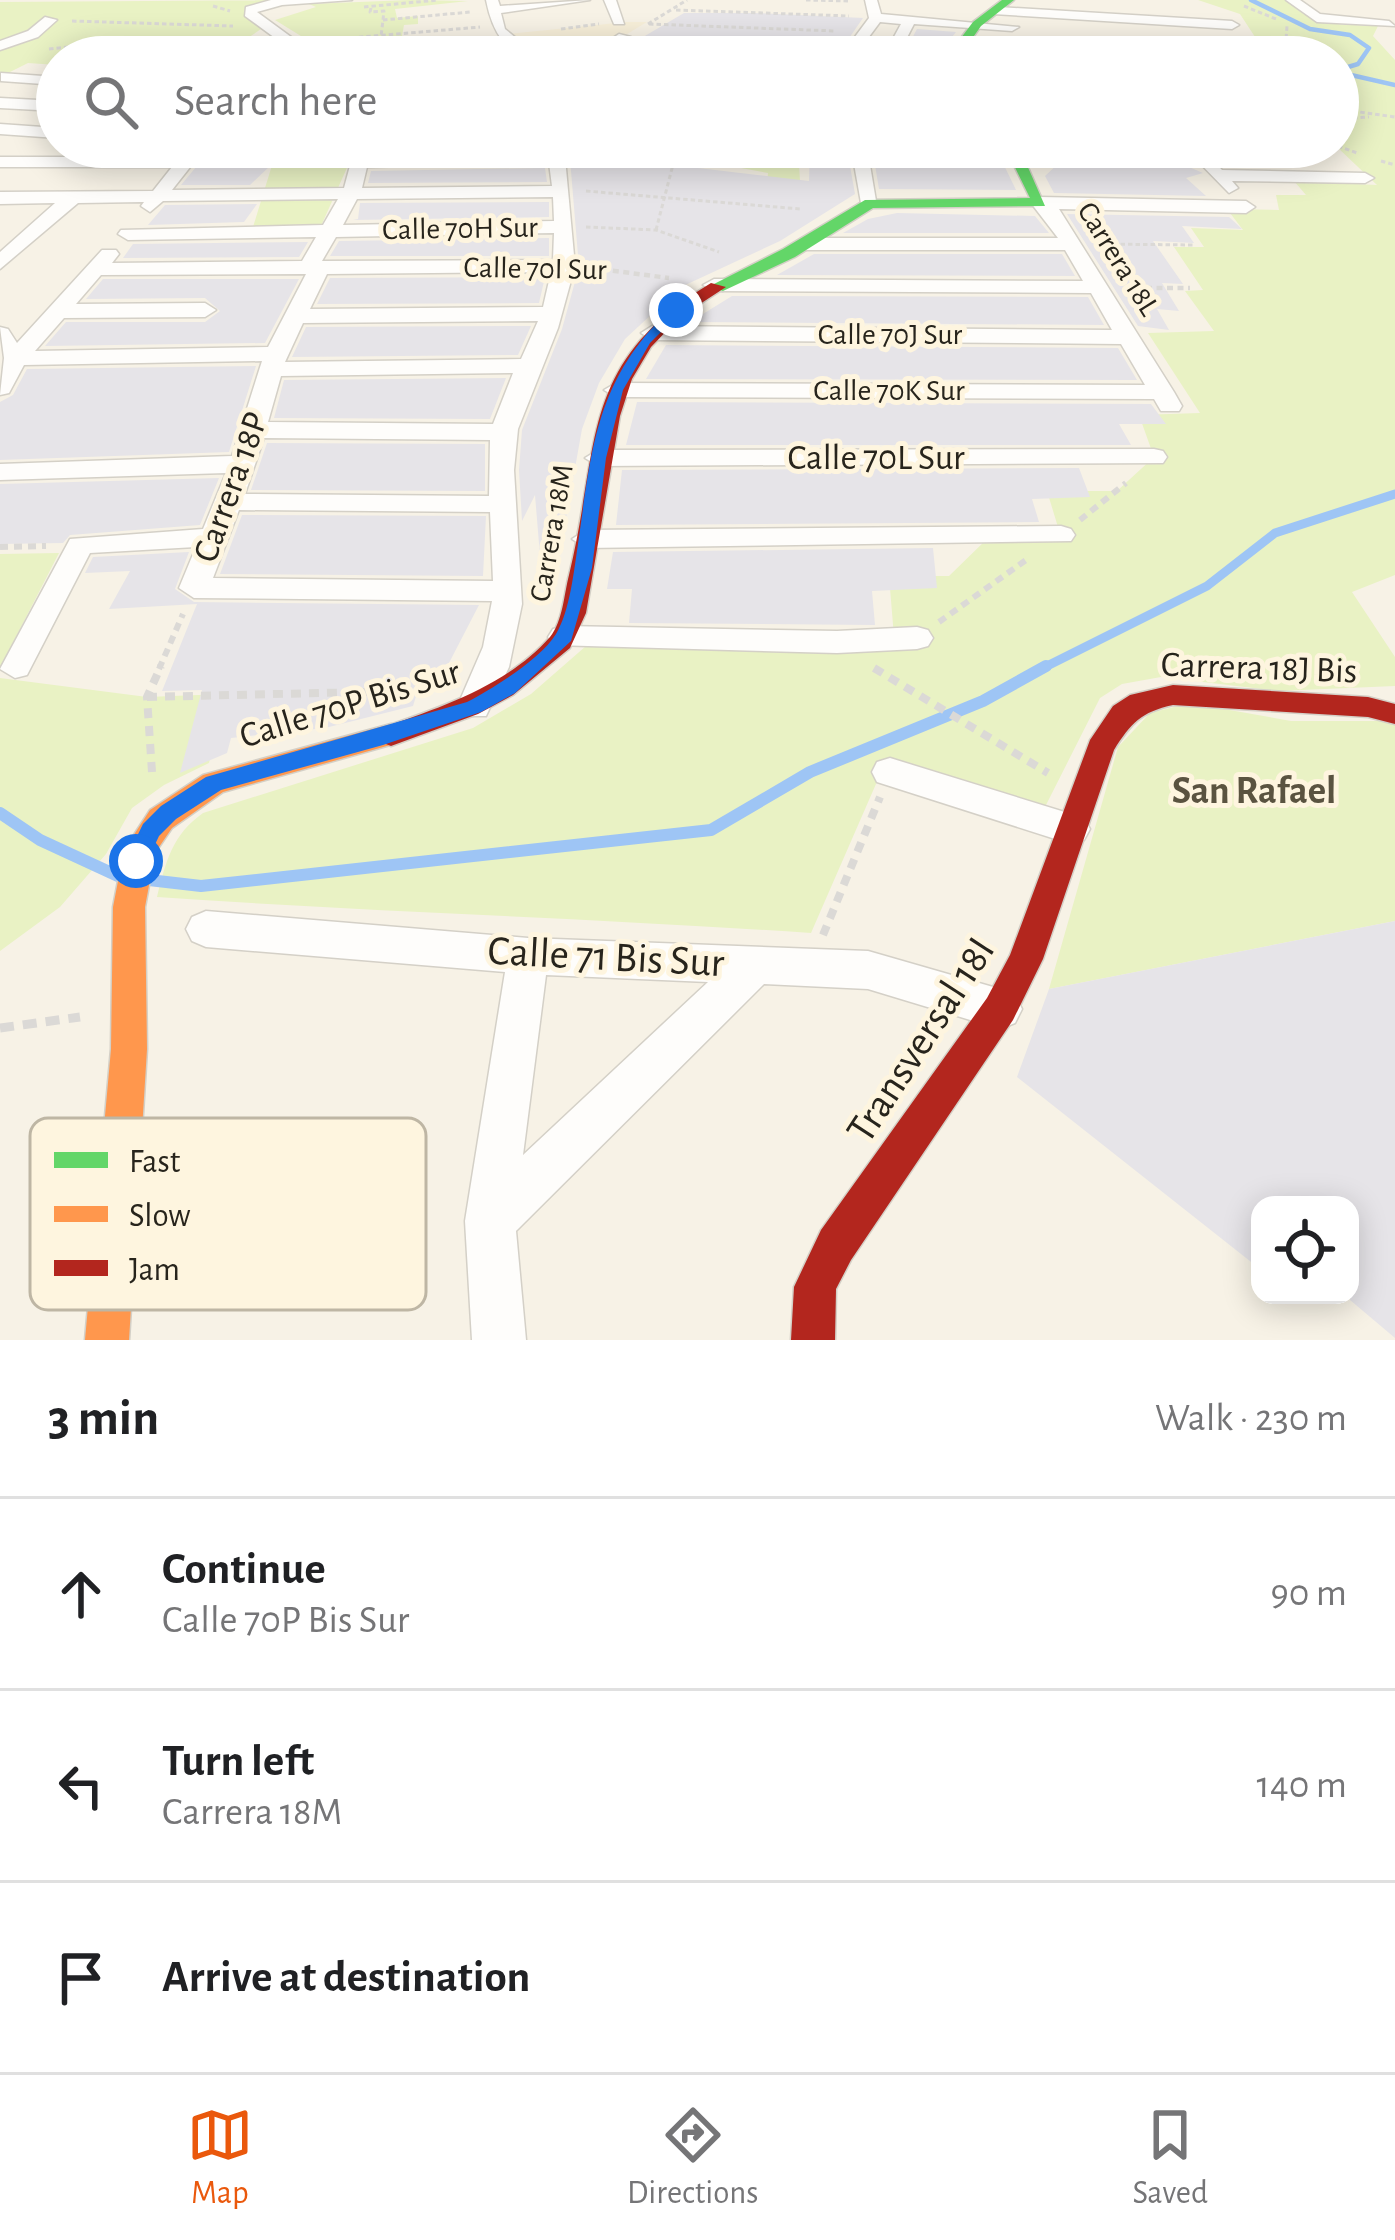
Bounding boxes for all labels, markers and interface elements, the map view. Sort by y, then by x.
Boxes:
search box [36,36,1359,168]
icon: search [78,69,144,135]
text: Search here [174,79,377,124]
street label: Carrera 18L [1071,197,1165,321]
street label: Calle 70H Sur [382,213,538,245]
street label: Calle 70I Sur [463,253,607,285]
route end [649,283,703,337]
street label: Calle 70J Sur [818,320,963,350]
street label: Calle 70K Sur [813,376,965,406]
street label: Carrera 18P [187,407,275,567]
street label: Calle 70L Sur [787,440,965,476]
street label: Carrera 18M [525,462,579,604]
street label: Carrera 18J Bis [1160,647,1358,689]
street label: Calle 70P Bis Sur [236,653,465,755]
district label: San Rafael [1172,772,1336,811]
route start [109,834,163,888]
street label: Calle 71 Bis Sur [487,930,726,984]
street label: Transversal 18I [839,930,1003,1150]
legend [30,1118,426,1310]
text: Fast [129,1146,181,1179]
map controls [1251,1196,1359,1304]
button: locate [1251,1196,1359,1304]
text: Slow [129,1200,190,1233]
text: Jam [129,1254,180,1287]
text: 3 min [48,1393,159,1444]
text: Walk · 230 m [1155,1399,1347,1438]
text: Continue [162,1547,326,1592]
icon: ahead [48,1561,114,1627]
text: 90 m [1270,1574,1347,1613]
text: Calle 70P Bis Sur [162,1601,409,1640]
text: Turn left [162,1739,314,1784]
icon: left [48,1753,114,1819]
text: 140 m [1257,1766,1347,1805]
text: Carrera 18M [162,1793,342,1832]
icon: arrive [48,1945,114,2011]
text: Arrive at destination [162,1955,530,2000]
tab: Map [187,2102,253,2214]
tab: Directions [627,2102,758,2214]
tab: Saved [1132,2102,1208,2214]

